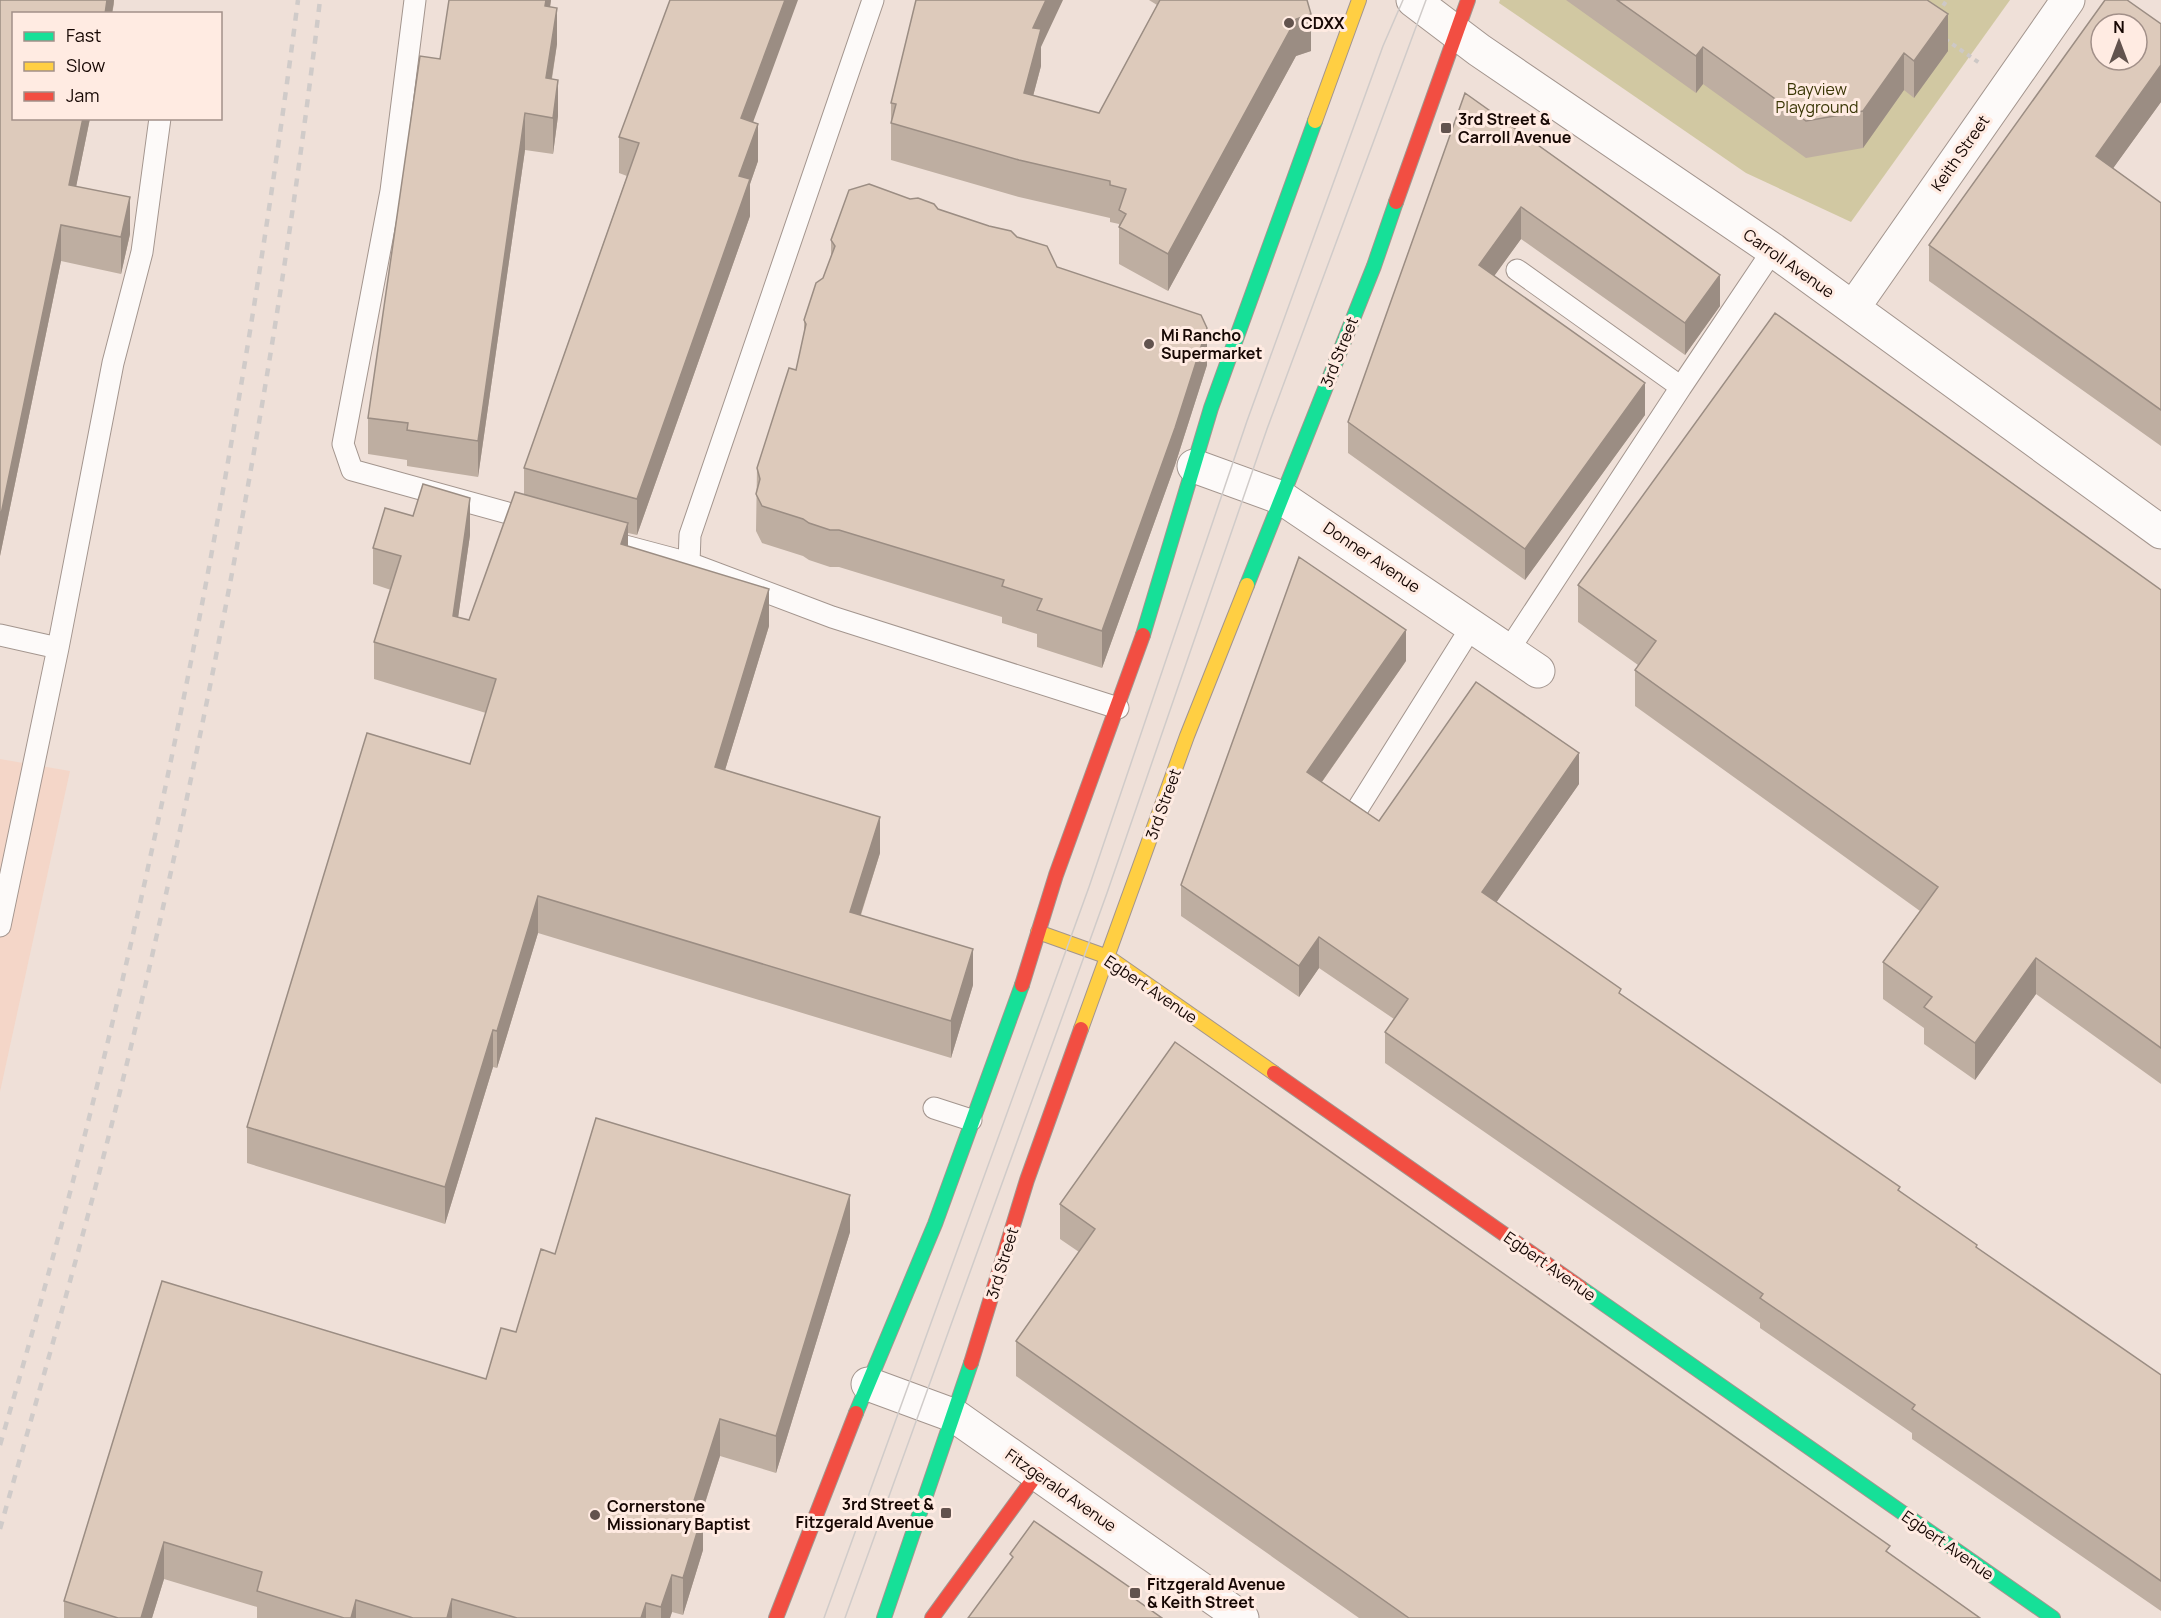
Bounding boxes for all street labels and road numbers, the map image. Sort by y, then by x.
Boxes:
street label: Keith Street [1926,111,1994,195]
street label: Carroll Avenue [1739,223,1839,303]
street label: 3rd Street [1315,314,1363,390]
street label: Donner Avenue [1319,516,1425,598]
street label: 3rd Street [1140,765,1186,843]
street label: Egbert Avenue [1100,950,1202,1028]
street label: 3rd Street [981,1224,1023,1302]
street label: Egbert Avenue [1500,1226,1600,1306]
street label: Fitzgerald Avenue [1001,1443,1121,1537]
street label: Egbert Avenue [1898,1505,1998,1585]

